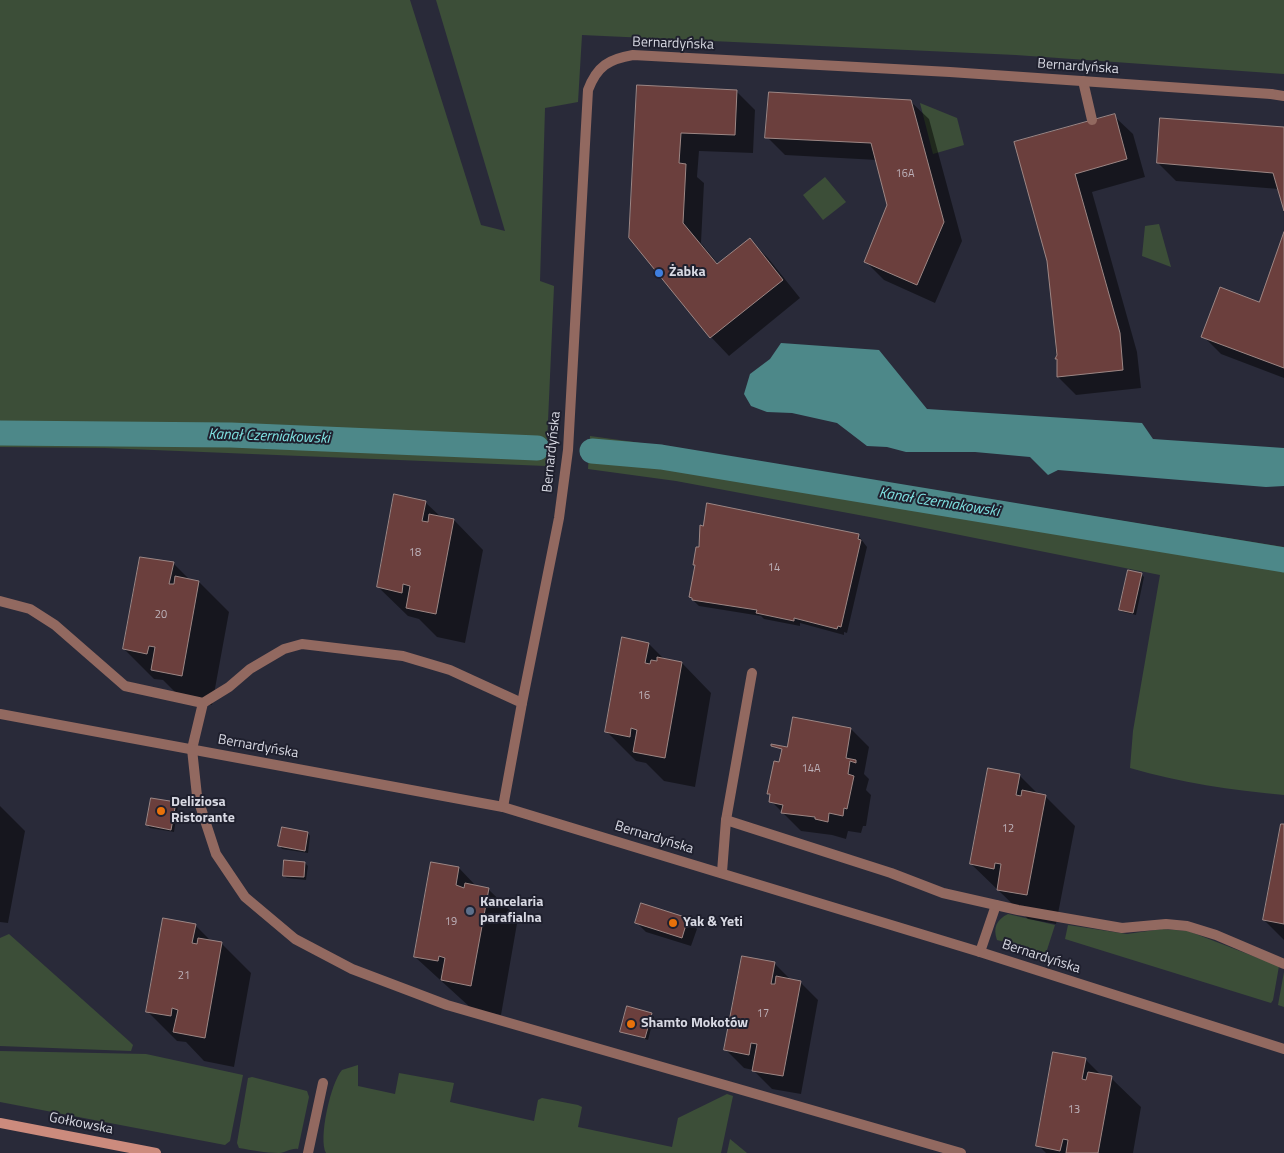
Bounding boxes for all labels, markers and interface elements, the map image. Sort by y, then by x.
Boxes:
street label: Bernardyńska [632,34,714,54]
street label: Bernardyńska [1037,56,1119,78]
house number: 16A [896,167,914,181]
place label: Żabka [669,265,706,281]
marker: Żabka [653,267,665,279]
street label: Bernardyńska [539,411,565,493]
water label: Kanał Czerniakowski [208,426,330,448]
water label: Kanał Czerniakowski [878,485,1000,521]
house number: 18 [409,546,421,560]
house number: 14 [768,561,780,575]
house number: 20 [155,608,167,622]
house number: 16 [638,689,650,703]
street label: Bernardyńska [216,732,300,762]
house number: 14A [802,762,820,776]
place label: Deliziosa Ristorante [171,795,235,828]
marker: Deliziosa Ristorante [155,805,167,817]
street label: Bernardyńska [613,818,695,858]
house number: 12 [1002,822,1014,836]
place label: Kancelaria parafialna [480,895,543,928]
marker: Kancelaria parafialna [464,905,476,917]
house number: 19 [445,915,457,929]
place label: Yak & Yeti [683,915,743,931]
marker: Yak & Yeti [667,917,679,929]
street label: Bernardyńska [1000,936,1082,978]
house number: 21 [178,969,190,983]
house number: 17 [757,1007,769,1021]
place label: Shamto Mokotów [641,1016,748,1032]
marker: Shamto Mokotów [625,1018,637,1030]
house number: 13 [1068,1103,1080,1117]
street label: Gołkowska [47,1110,115,1138]

